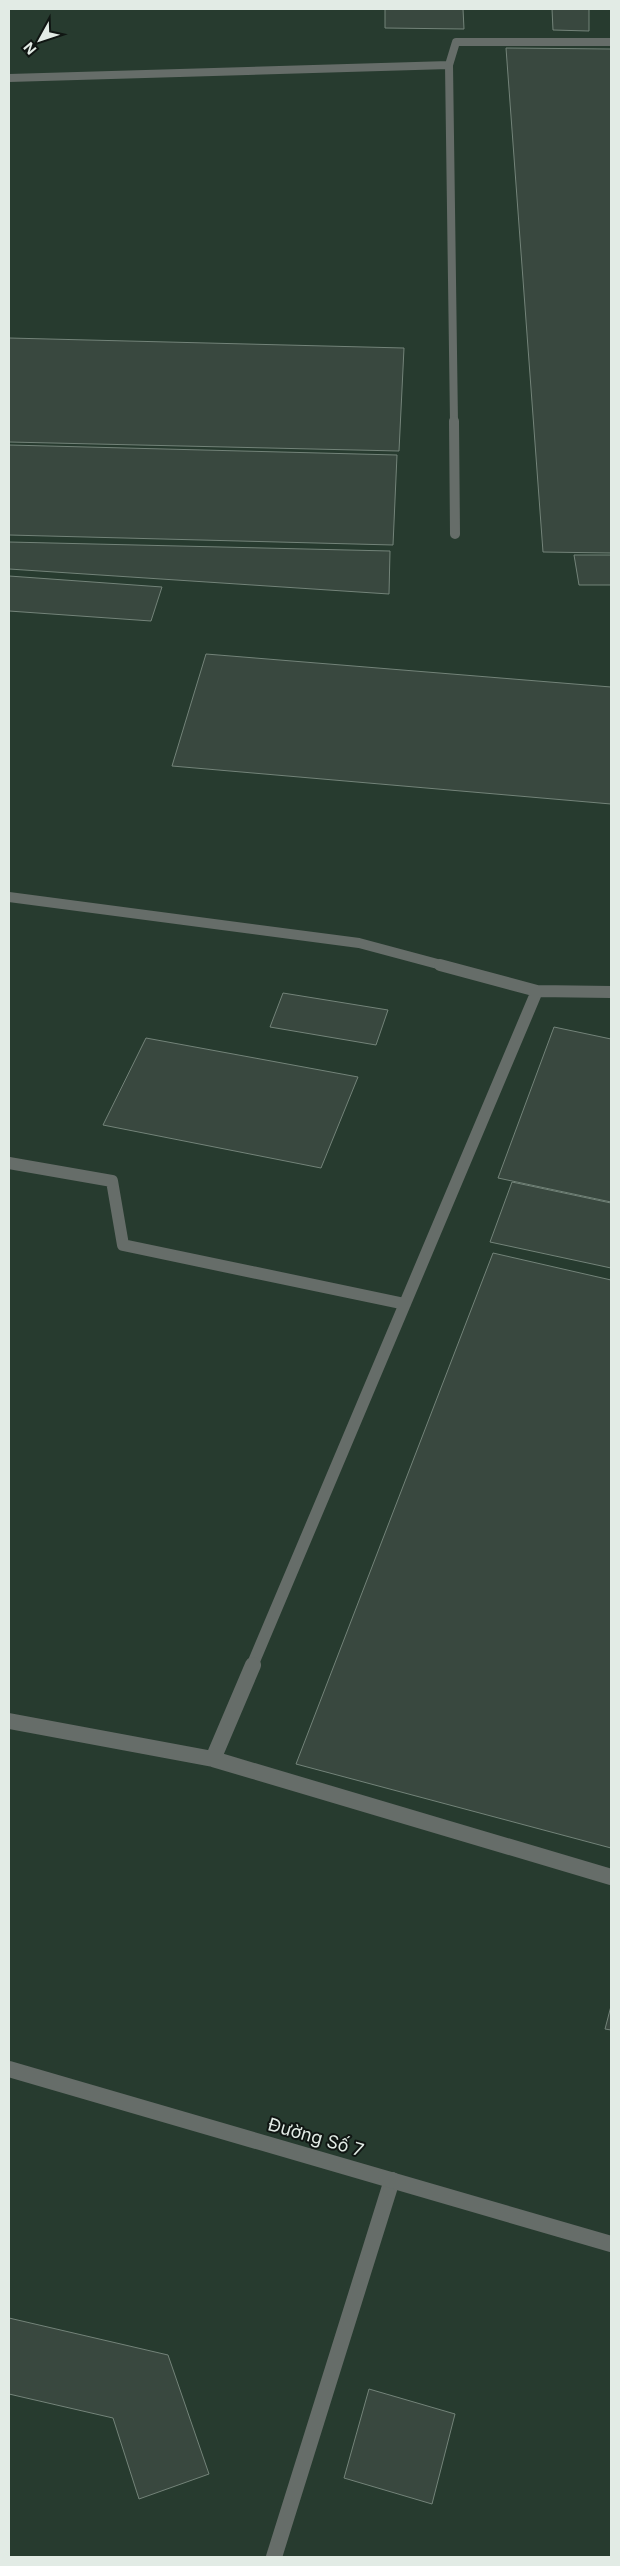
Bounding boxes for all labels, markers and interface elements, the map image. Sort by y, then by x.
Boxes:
north arrow [15,15,65,65]
text: N [20,39,40,58]
street label: Đường Số 7 [266,2113,366,2161]

